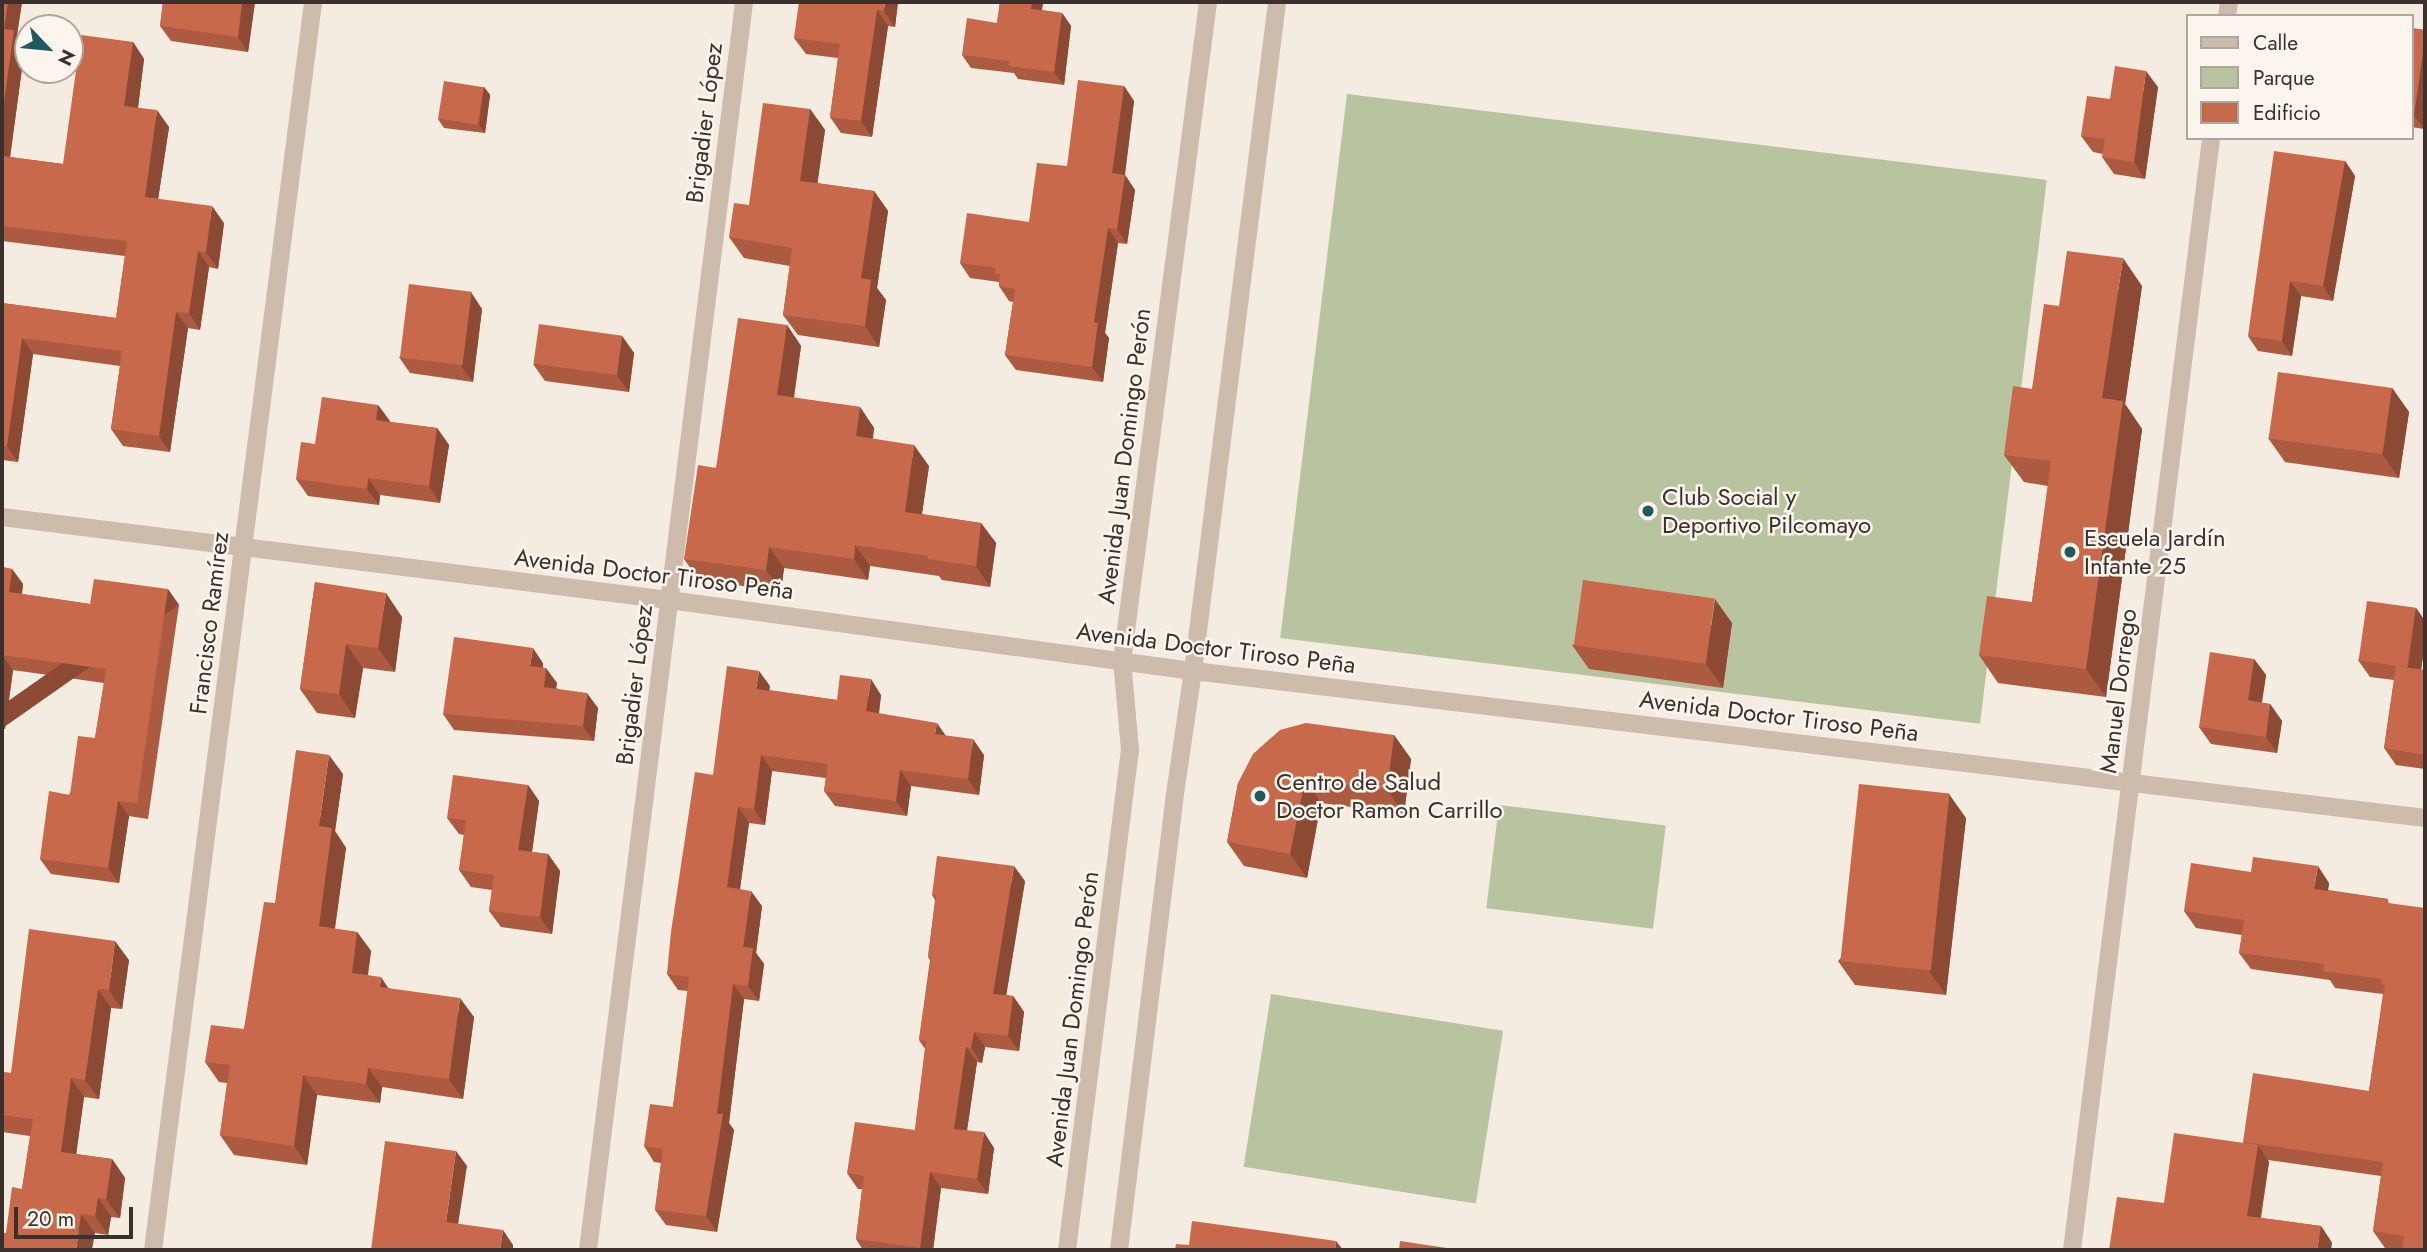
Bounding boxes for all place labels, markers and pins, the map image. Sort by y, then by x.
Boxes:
place label: Club Social y Deportivo Pilcomayo [1662,483,1871,539]
marker: Club Social y Deportivo Pilcomayo [1640,503,1656,519]
place label: Escuela Jardín Infante 25 [2084,524,2226,580]
marker: Escuela Jardín Infante 25 [2062,544,2078,560]
place label: Centro de Salud Doctor Ramon Carrillo [1276,768,1503,824]
marker: Centro de Salud Doctor Ramon Carrillo [1250,786,1270,806]

